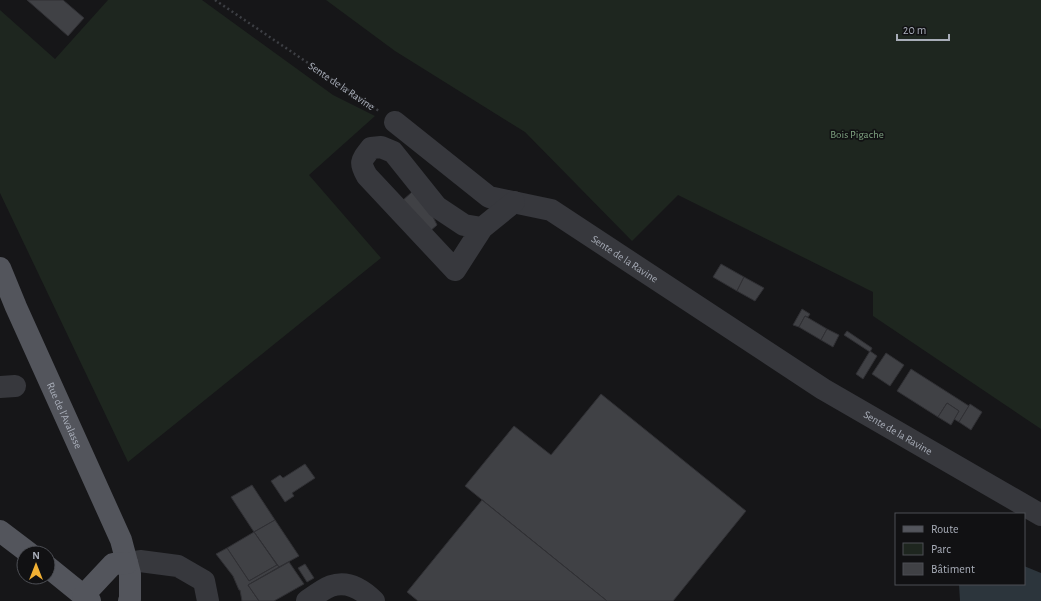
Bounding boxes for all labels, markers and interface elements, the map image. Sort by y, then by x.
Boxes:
scale bar [897,16,949,42]
text: 20 m [903,24,926,36]
street label: Sente de la Ravine [307,60,377,112]
park label: Bois Pigache [830,129,884,140]
street label: Sente de la Ravine [590,233,660,284]
street label: Rue de l'Avalasse [45,380,85,450]
street label: Sente de la Ravine [862,408,934,457]
legend [895,513,1025,585]
text: Route [931,523,958,535]
text: Parc [931,543,951,555]
north arrow [16,545,56,585]
text: N [32,550,40,561]
text: Bâtiment [931,563,975,575]

